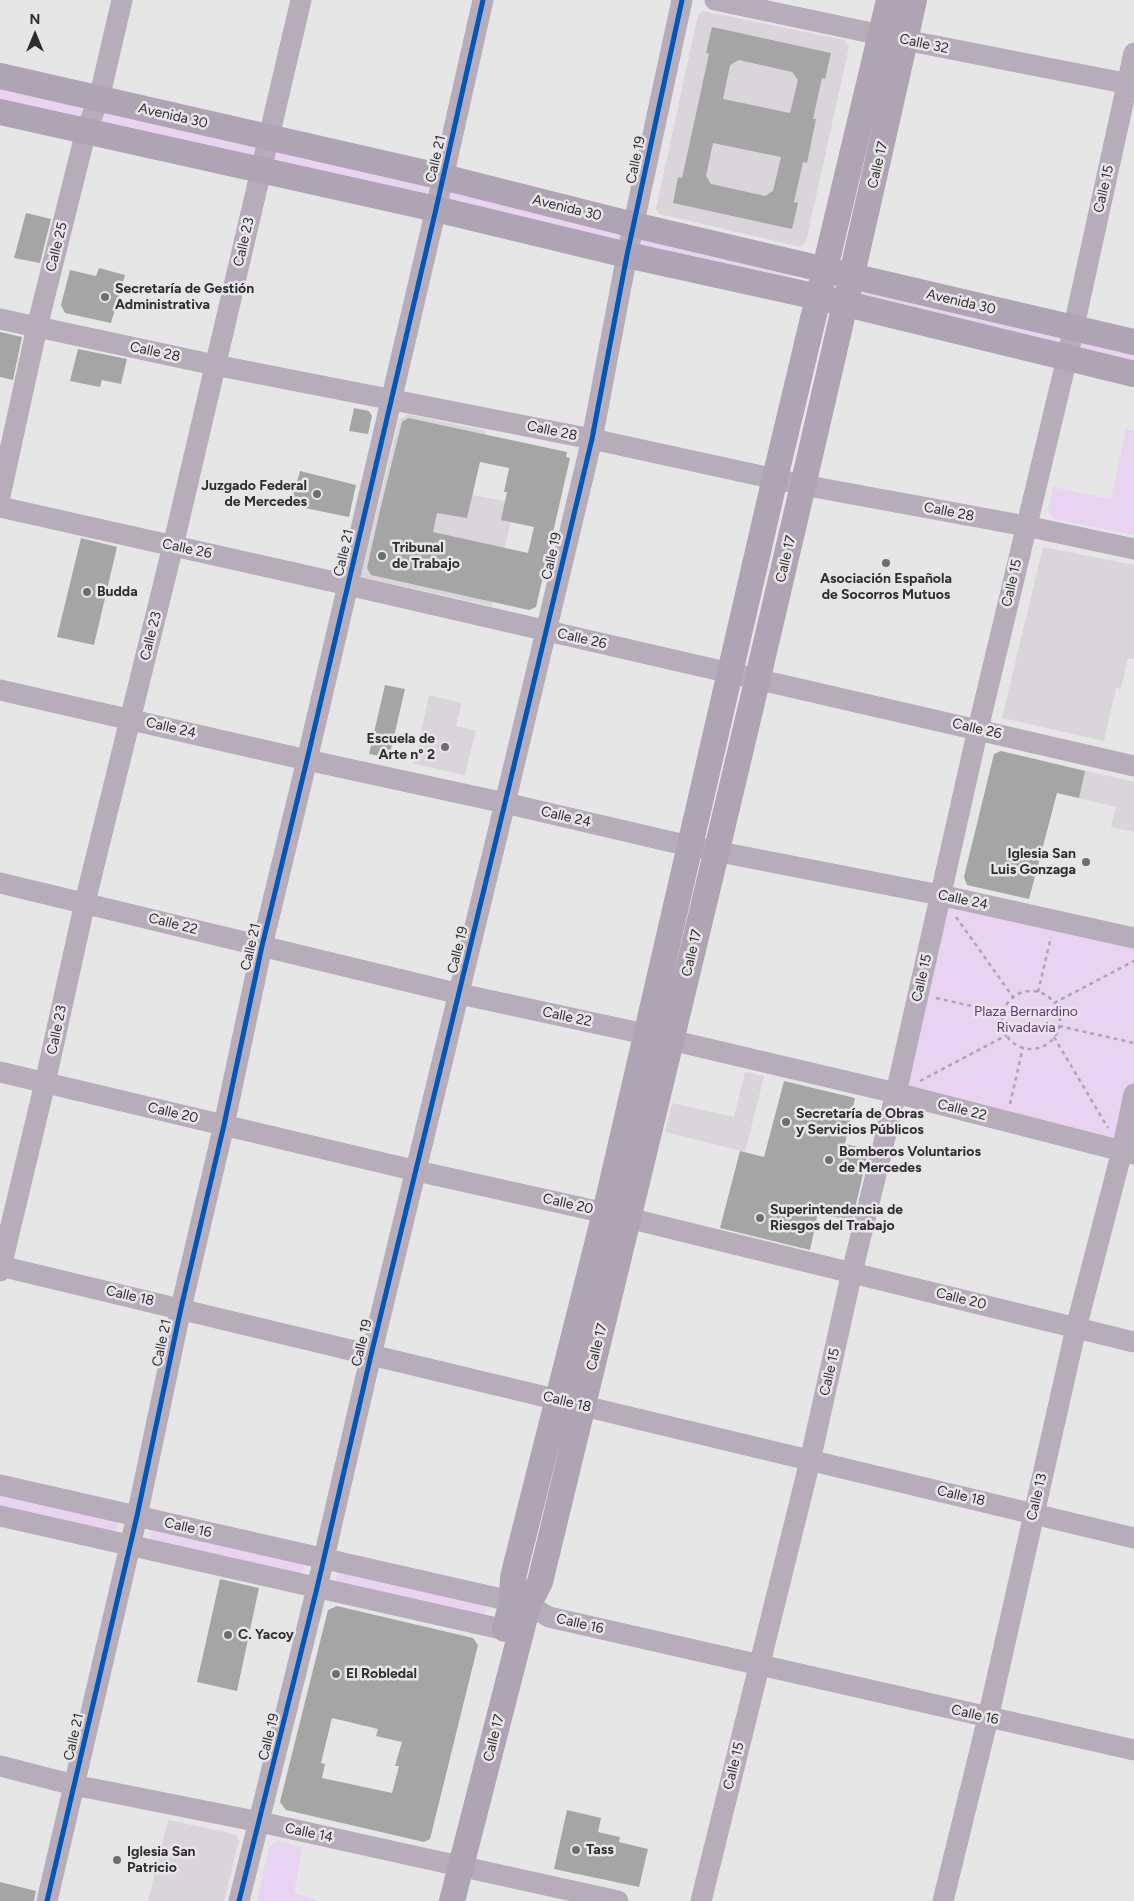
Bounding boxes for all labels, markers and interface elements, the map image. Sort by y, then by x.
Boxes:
north arrow [10,10,60,60]
text: N [30,11,40,28]
street label: Calle 32 [898,31,950,57]
street label: Avenida 30 [137,100,209,132]
street label: Calle 21 [422,134,450,184]
street label: Calle 19 [623,135,649,185]
street label: Calle 17 [864,140,892,190]
street label: Calle 15 [1090,164,1118,214]
street label: Avenida 30 [531,191,603,225]
street label: Calle 23 [230,216,258,268]
street label: Calle 25 [43,221,71,273]
place label: Secretaría de Gestión Administrativa [115,281,254,314]
street label: Avenida 30 [925,286,997,318]
marker: Secretaría de Gestión Administrativa [99,291,111,303]
street label: Calle 28 [128,338,182,366]
street label: Calle 28 [525,417,579,445]
place label: Juzgado Federal de Mercedes [201,478,307,511]
marker: Juzgado Federal de Mercedes [311,488,323,500]
street label: Calle 28 [922,499,976,525]
street label: Calle 21 [330,528,358,578]
street label: Calle 19 [538,531,566,581]
street label: Calle 17 [772,534,800,584]
street label: Calle 26 [161,536,213,562]
place label: Tribunal de Trabajo [392,540,460,572]
marker: Tribunal de Trabajo [376,550,388,562]
marker: Asociación Española de Socorros Mutuos [880,557,892,569]
street label: Calle 15 [998,558,1026,608]
place label: Asociación Española de Socorros Mutuos [820,571,952,604]
place label: Budda [97,584,138,600]
marker: Budda [81,586,93,598]
street label: Calle 23 [137,610,165,662]
street label: Calle 26 [556,625,608,653]
street label: Calle 24 [144,714,198,742]
street label: Calle 26 [951,715,1003,743]
place label: Escuela de Arte n° 2 [367,731,435,764]
marker: Escuela de Arte n° 2 [439,741,451,753]
street label: Calle 24 [539,803,593,831]
place label: Iglesia San Luis Gonzaga [991,846,1076,879]
marker: Iglesia San Luis Gonzaga [1080,856,1092,868]
street label: Calle 24 [936,886,990,914]
street label: Calle 22 [147,910,199,938]
street label: Calle 21 [237,922,265,972]
street label: Calle 19 [444,925,472,975]
street label: Calle 17 [678,928,706,978]
street label: Calle 15 [908,953,936,1003]
street label: Calle 23 [44,1004,70,1056]
street label: Calle 22 [541,1004,593,1030]
park label: Plaza Bernardino Rivadavia [974,1004,1078,1036]
street label: Calle 22 [936,1096,988,1124]
street label: Calle 20 [146,1099,200,1127]
place label: Secretaría de Obras y Servicios Públicos [796,1106,924,1138]
marker: Secretaría de Obras y Servicios Públicos [780,1116,792,1128]
place label: Bomberos Voluntarios de Mercedes [839,1144,981,1176]
marker: Bomberos Voluntarios de Mercedes [823,1154,835,1166]
street label: Calle 20 [541,1190,595,1218]
place label: Superintendencia de Riesgos del Trabajo [770,1202,903,1234]
marker: Superintendencia de Riesgos del Trabajo [754,1212,766,1224]
street label: Calle 18 [104,1282,156,1310]
street label: Calle 20 [934,1285,988,1313]
street label: Calle 21 [149,1318,175,1368]
street label: Calle 19 [348,1318,376,1368]
street label: Calle 17 [583,1322,611,1372]
street label: Calle 15 [816,1347,844,1397]
street label: Calle 18 [541,1388,593,1416]
street label: Calle 13 [1023,1472,1051,1522]
street label: Calle 18 [935,1482,987,1510]
street label: Calle 16 [163,1514,213,1542]
street label: Calle 16 [555,1610,605,1638]
place label: C. Yacoy [238,1627,294,1643]
marker: C. Yacoy [222,1629,234,1641]
place label: El Robledal [346,1666,417,1682]
marker: El Robledal [330,1668,342,1680]
street label: Calle 16 [950,1701,1000,1729]
street label: Calle 21 [60,1712,88,1762]
street label: Calle 19 [255,1712,283,1762]
street label: Calle 17 [480,1713,508,1763]
street label: Calle 15 [720,1741,748,1791]
street label: Calle 14 [283,1820,335,1846]
place label: Tass [586,1842,614,1858]
place label: Iglesia San Patricio [127,1844,196,1876]
marker: Tass [570,1844,582,1856]
marker: Iglesia San Patricio [111,1854,123,1866]

